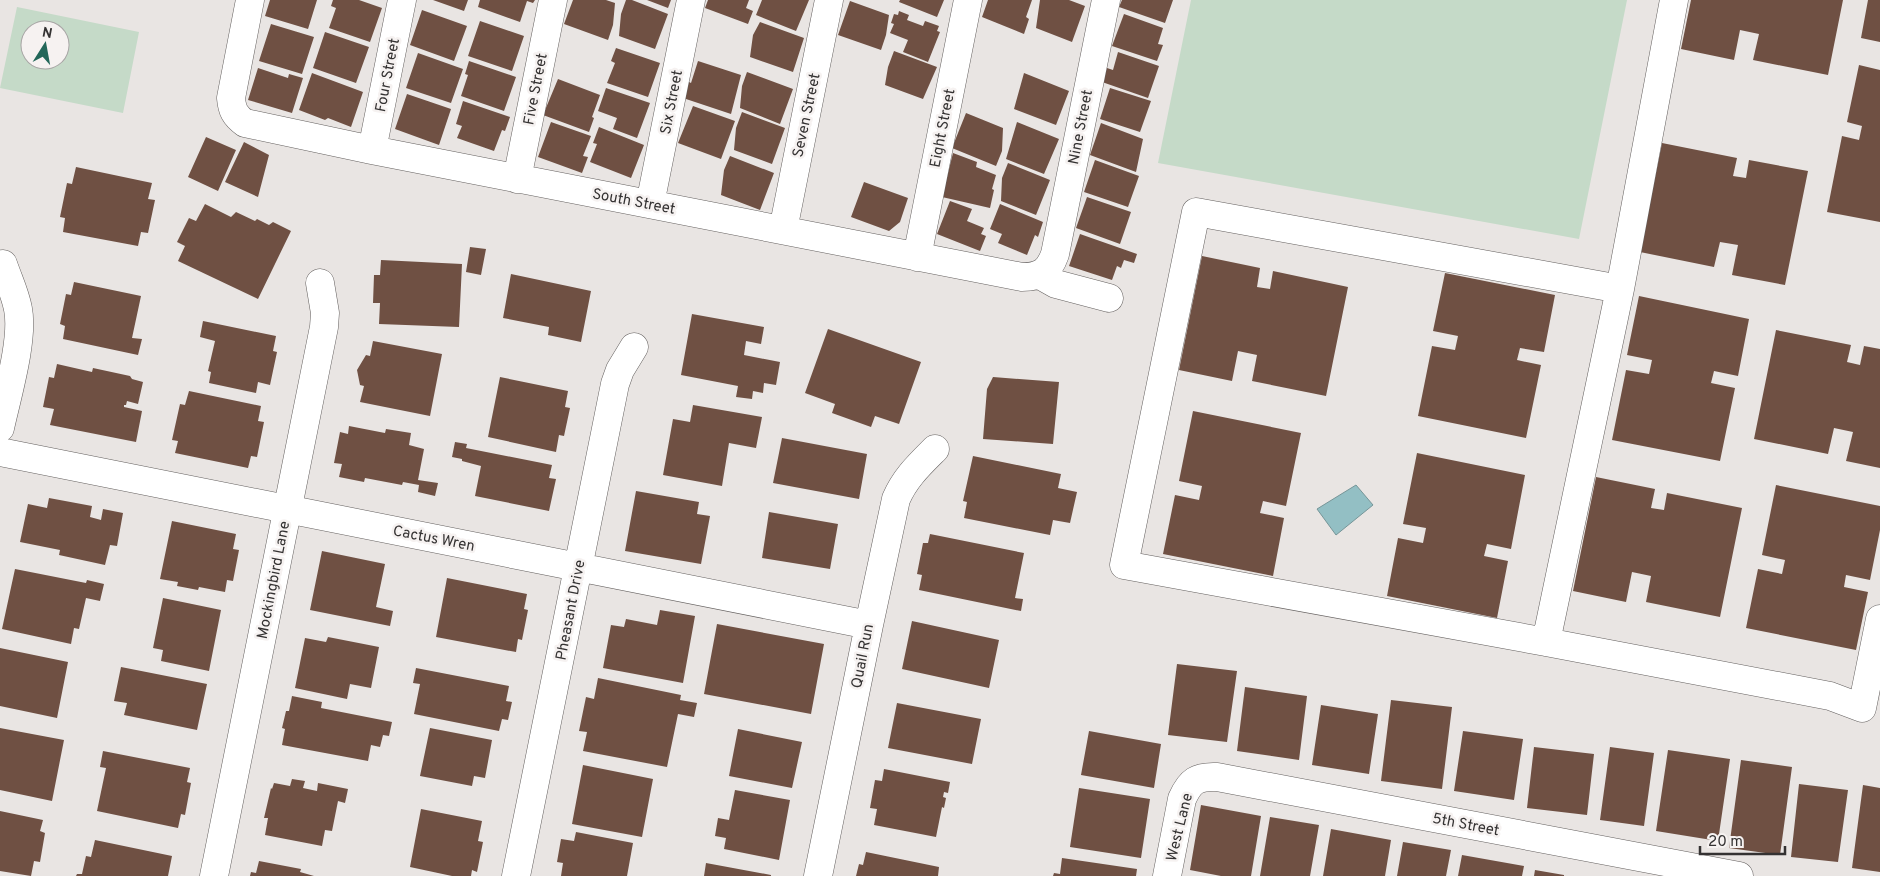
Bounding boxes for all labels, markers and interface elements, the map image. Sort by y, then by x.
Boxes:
north arrow [20,20,70,70]
text: N [41,24,54,43]
street label: Four Street [372,37,405,114]
street label: Five Street [520,52,553,127]
street label: Six Street [657,68,688,136]
street label: Seven Street [789,71,826,159]
street label: Eight Street [927,87,960,169]
street label: Nine Street [1065,88,1098,166]
street label: South Street [591,185,677,220]
street label: Mockingbird Lane [254,520,295,641]
street label: Cactus Wren [391,522,476,557]
street label: Pheasant Drive [552,558,591,662]
street label: Quail Run [848,622,879,690]
street label: West Lane [1163,791,1198,863]
street label: 5th Street [1431,810,1501,841]
scale bar [1700,824,1785,856]
text: 20 m [1708,833,1743,852]

